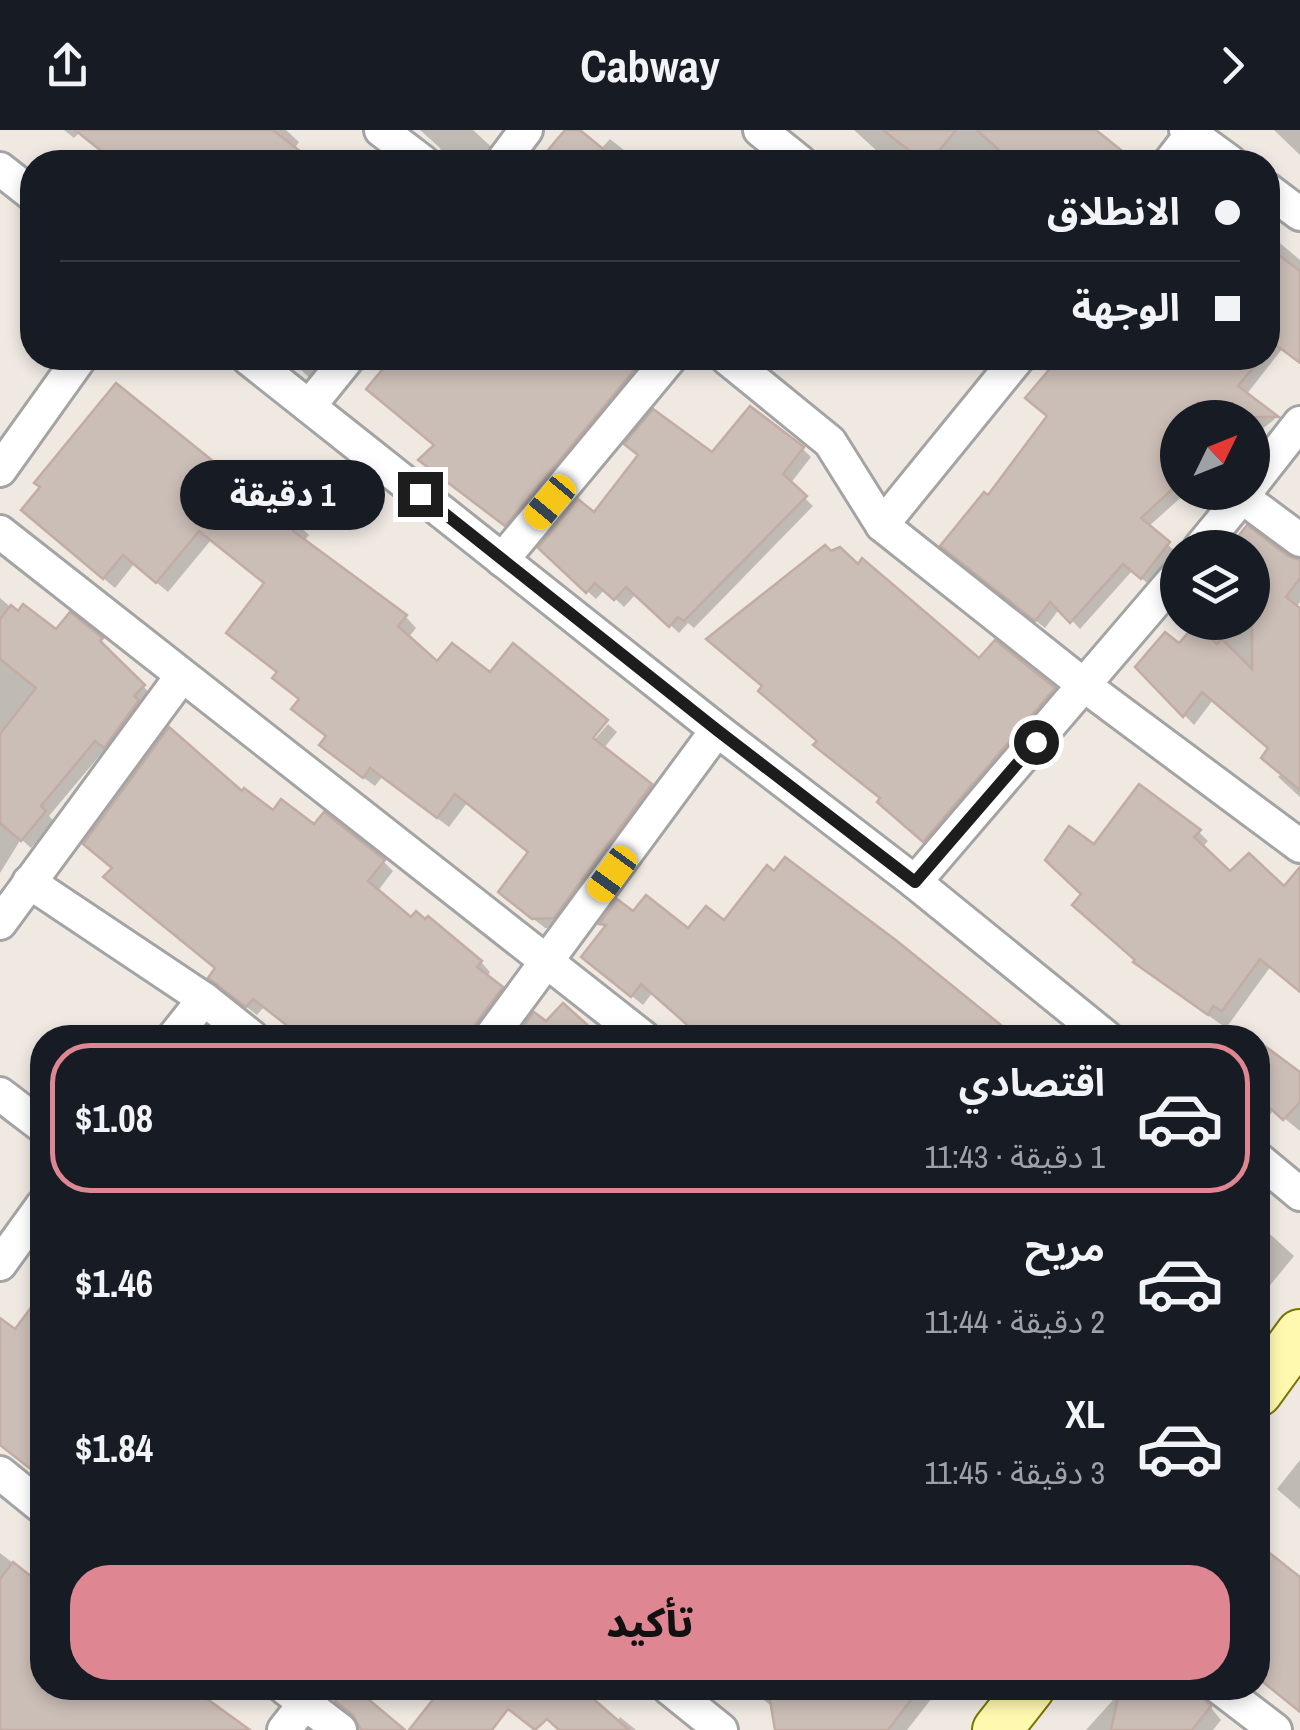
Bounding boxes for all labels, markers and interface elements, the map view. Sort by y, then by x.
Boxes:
text: Cabway [580,35,720,96]
icon: share [40,38,95,93]
icon: forward [1205,38,1260,93]
text: الانطلاق [1047,186,1180,237]
text: الوجهة [1072,282,1180,333]
north arrow [1160,400,1270,510]
map controls [1160,400,1270,640]
callout: 1 دقيقة [180,459,385,529]
car [519,469,581,535]
route end [398,472,443,517]
text: 1 دقيقة [230,473,335,516]
button: layers [1160,530,1270,640]
route start [1014,720,1059,765]
car [582,841,642,907]
text: اقتصادي [959,1057,1105,1108]
icon: car [1135,1073,1225,1163]
text: $1.08 [75,1093,153,1144]
text: 1 دقيقة · 11:43 [925,1135,1105,1178]
text: مريح [1025,1222,1105,1273]
icon: car [1135,1238,1225,1328]
text: $1.46 [75,1258,153,1309]
text: 2 دقيقة · 11:44 [925,1300,1105,1343]
text: XL [1065,1389,1105,1440]
icon: car [1135,1403,1225,1493]
text: $1.84 [75,1423,153,1474]
text: 3 دقيقة · 11:45 [925,1451,1105,1494]
button: تأكيد [70,1565,1230,1680]

